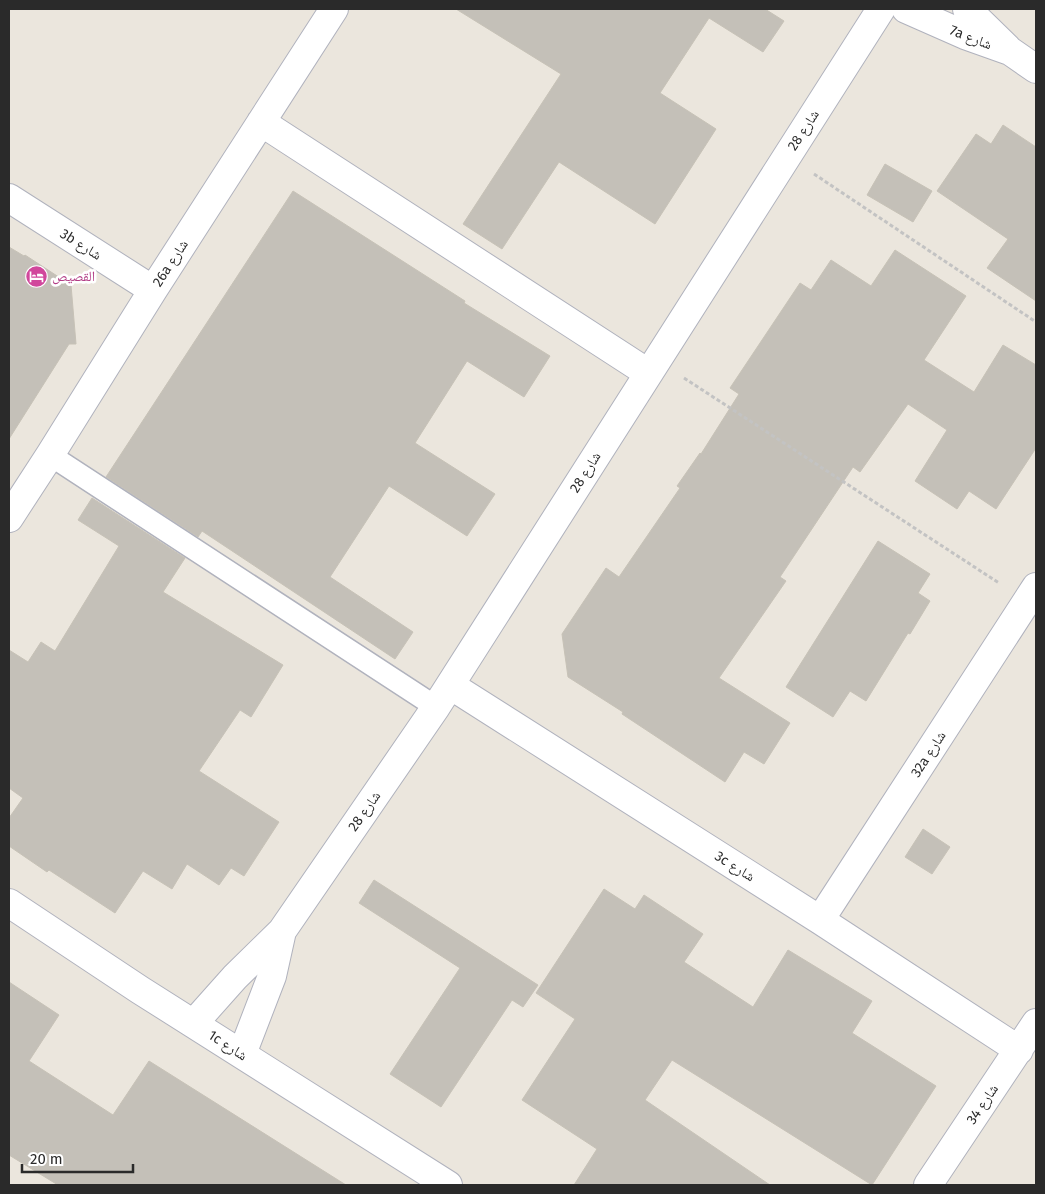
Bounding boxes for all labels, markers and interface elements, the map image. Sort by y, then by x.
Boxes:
street label: 7a شارع [947,22,994,54]
street label: شارع 28 [784,107,824,154]
street label: 3b شارع [56,225,105,265]
street label: 26a شارع [149,237,193,290]
hotel icon: القصيص [24,264,48,288]
place label: القصيص [52,268,95,285]
street label: شارع 28 [566,449,605,496]
street label: 32a شارع [907,728,950,781]
street label: شارع 28 [345,788,385,835]
street label: 3c شارع [711,848,758,886]
street label: 1c شارع [204,1027,250,1065]
street label: شارع 34 [963,1081,1003,1128]
scale bar [22,1142,134,1174]
text: 20 m [30,1150,63,1168]

